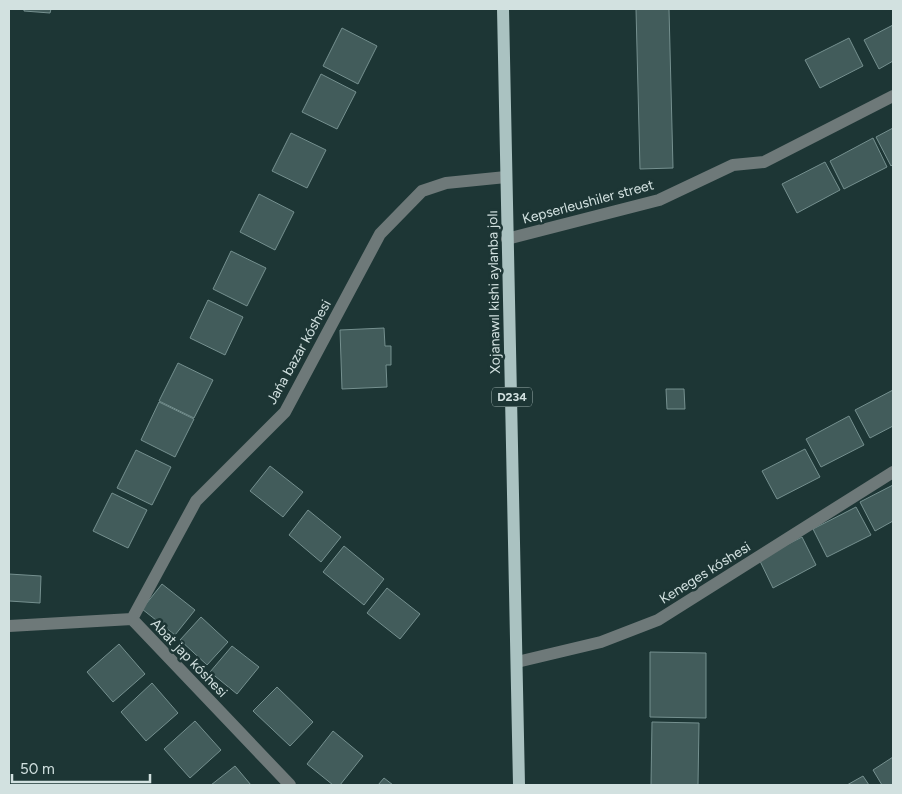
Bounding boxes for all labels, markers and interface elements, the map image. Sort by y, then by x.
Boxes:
street label: Kepserleushiler street [520,176,656,228]
street label: Xojanawıl kishi aylanba jolı [484,210,504,374]
street label: Jańa bazar kóshesi [263,297,335,407]
road number: D234 [492,388,532,407]
street label: Keneges kóshesi [656,538,754,608]
street label: Abat jap kóshesi [147,615,231,701]
scale bar [12,752,150,784]
text: 50 m [20,760,55,778]

